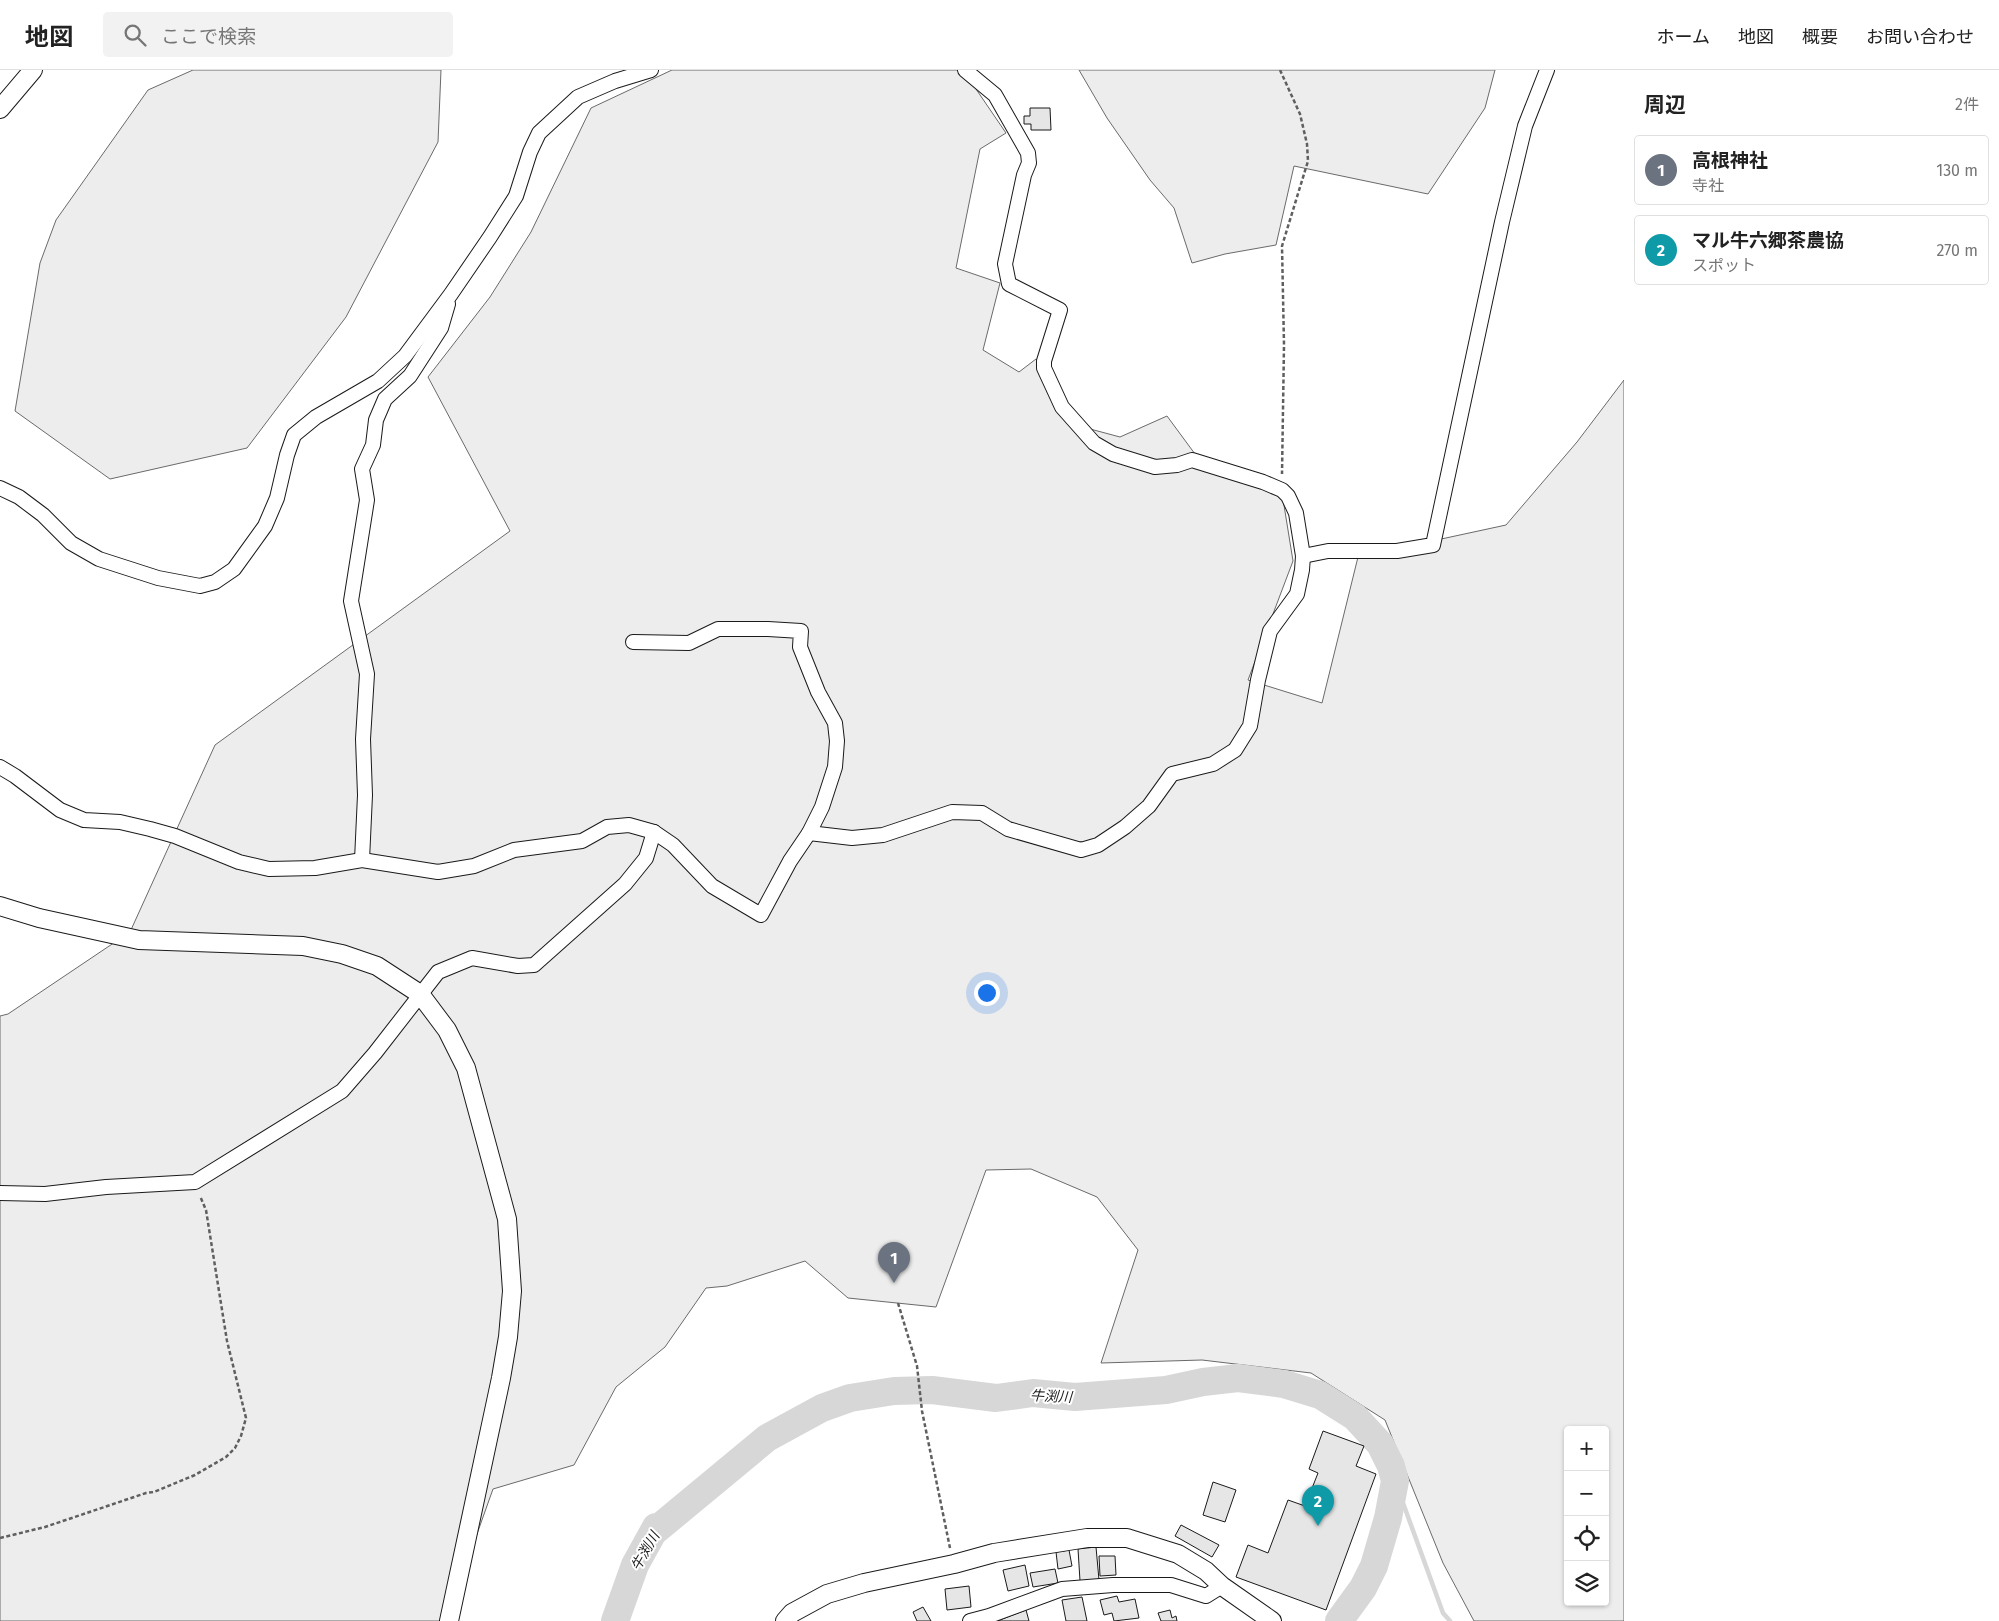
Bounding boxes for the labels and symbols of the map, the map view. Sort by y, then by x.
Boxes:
your location [974,980,1000,1006]
pin: 1 [878,1242,910,1283]
water label: 牛渕川 [1030,1387,1074,1406]
pin: 2 [1302,1485,1334,1526]
water label: 牛渕川 [628,1527,664,1574]

